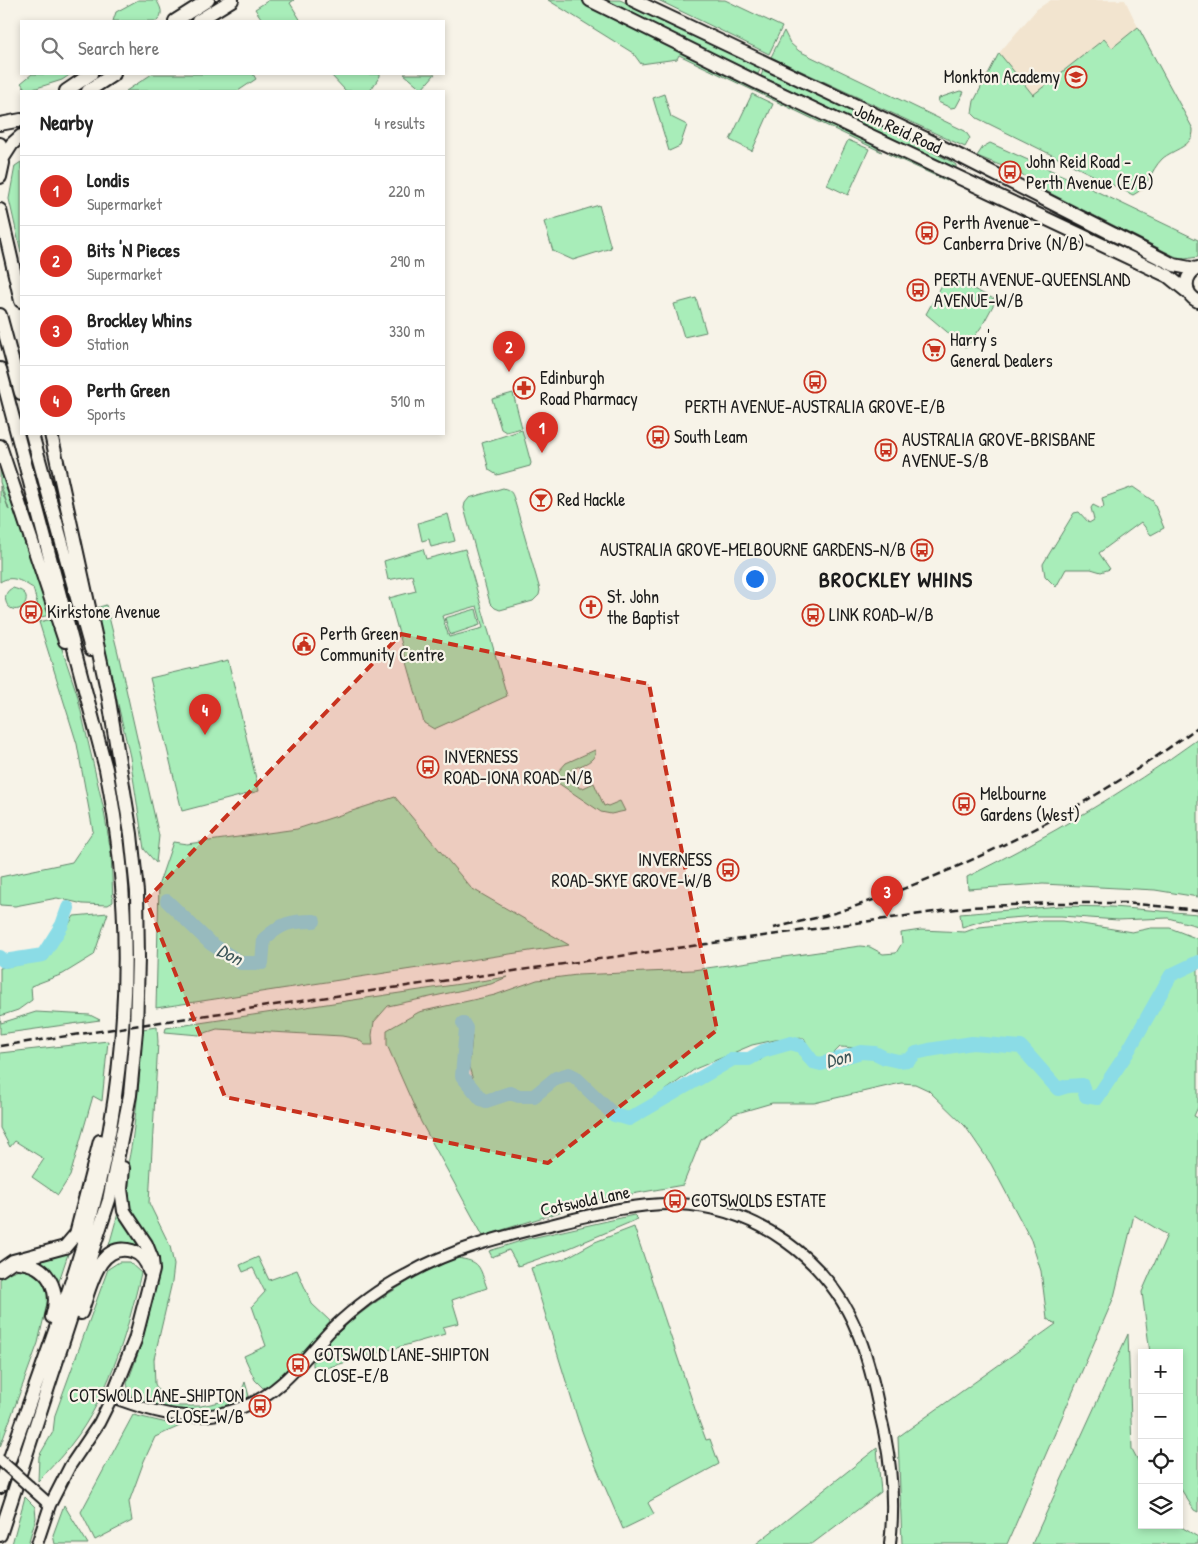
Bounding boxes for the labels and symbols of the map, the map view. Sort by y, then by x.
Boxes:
place label: Monkton Academy [944,64,1060,89]
school or university icon: Monkton Academy [1064,65,1088,89]
street label: John Reid Road [850,97,946,160]
place label: John Reid Road - Perth Avenue (E/B) [1026,149,1154,195]
bus stop icon: John Reid Road - Perth Avenue (E/B) [998,160,1022,184]
place label: Perth Avenue - Canberra Drive (N/B) [943,210,1085,256]
bus stop icon: Perth Avenue - Canberra Drive (N/B) [915,221,939,245]
place label: PERTH AVENUE-QUEENSLAND AVENUE-W/B [934,267,1131,313]
bus stop icon: PERTH AVENUE-QUEENSLAND AVENUE-W/B [906,278,930,302]
place label: Harry's General Dealers [950,327,1053,373]
pin: 2 [493,331,525,372]
supermarket icon: Harry's General Dealers [922,338,946,362]
place label: Edinburgh Road Pharmacy [540,365,638,411]
bus stop icon: PERTH AVENUE-AUSTRALIA GROVE-E/B [803,370,827,394]
pharmacy icon: Edinburgh Road Pharmacy [512,376,536,400]
place label: PERTH AVENUE-AUSTRALIA GROVE-E/B [685,394,945,419]
pin: 1 [526,412,558,453]
place label: South Leam [674,424,748,449]
bus stop icon: South Leam [646,425,670,449]
place label: AUSTRALIA GROVE-BRISBANE AVENUE-S/B [902,427,1096,473]
bus stop icon: AUSTRALIA GROVE-BRISBANE AVENUE-S/B [874,438,898,462]
place label: Red Hackle [557,487,625,512]
bar icon: Red Hackle [529,488,553,512]
place label: AUSTRALIA GROVE-MELBOURNE GARDENS-N/B [600,537,906,562]
bus stop icon: AUSTRALIA GROVE-MELBOURNE GARDENS-N/B [910,538,934,562]
district label: BROCKLEY WHINS [819,564,973,594]
your location [742,566,768,592]
place label: St. John the Baptist [607,584,680,630]
church icon: St. John the Baptist [579,595,603,619]
place label: Kirkstone Avenue [47,599,160,624]
bus stop icon: Kirkstone Avenue [19,600,43,624]
place label: LINK ROAD-W/B [829,602,934,627]
bus stop icon: LINK ROAD-W/B [801,603,825,627]
place label: Perth Green Community Centre [320,621,444,667]
public building icon: Perth Green Community Centre [292,632,316,656]
pin: 4 [189,694,221,735]
place label: INVERNESS ROAD-IONA ROAD-N/B [444,744,593,790]
bus stop icon: INVERNESS ROAD-IONA ROAD-N/B [416,755,440,779]
place label: Melbourne Gardens (West) [980,781,1080,827]
bus stop icon: Melbourne Gardens (West) [952,792,976,816]
place label: INVERNESS ROAD-SKYE GROVE-W/B [551,847,712,893]
bus stop icon: INVERNESS ROAD-SKYE GROVE-W/B [716,858,740,882]
pin: 3 [871,876,903,917]
water label: Don [213,937,248,972]
water label: Don [823,1042,855,1074]
street label: Cotswold Lane [538,1179,632,1222]
place label: COTSWOLDS ESTATE [691,1188,826,1213]
bus stop icon: COTSWOLDS ESTATE [663,1189,687,1213]
place label: COTSWOLD LANE-SHIPTON CLOSE-E/B [314,1342,489,1388]
bus stop icon: COTSWOLD LANE-SHIPTON CLOSE-E/B [286,1353,310,1377]
place label: COTSWOLD LANE-SHIPTON CLOSE-W/B [69,1383,244,1429]
bus stop icon: COTSWOLD LANE-SHIPTON CLOSE-W/B [248,1394,272,1418]

